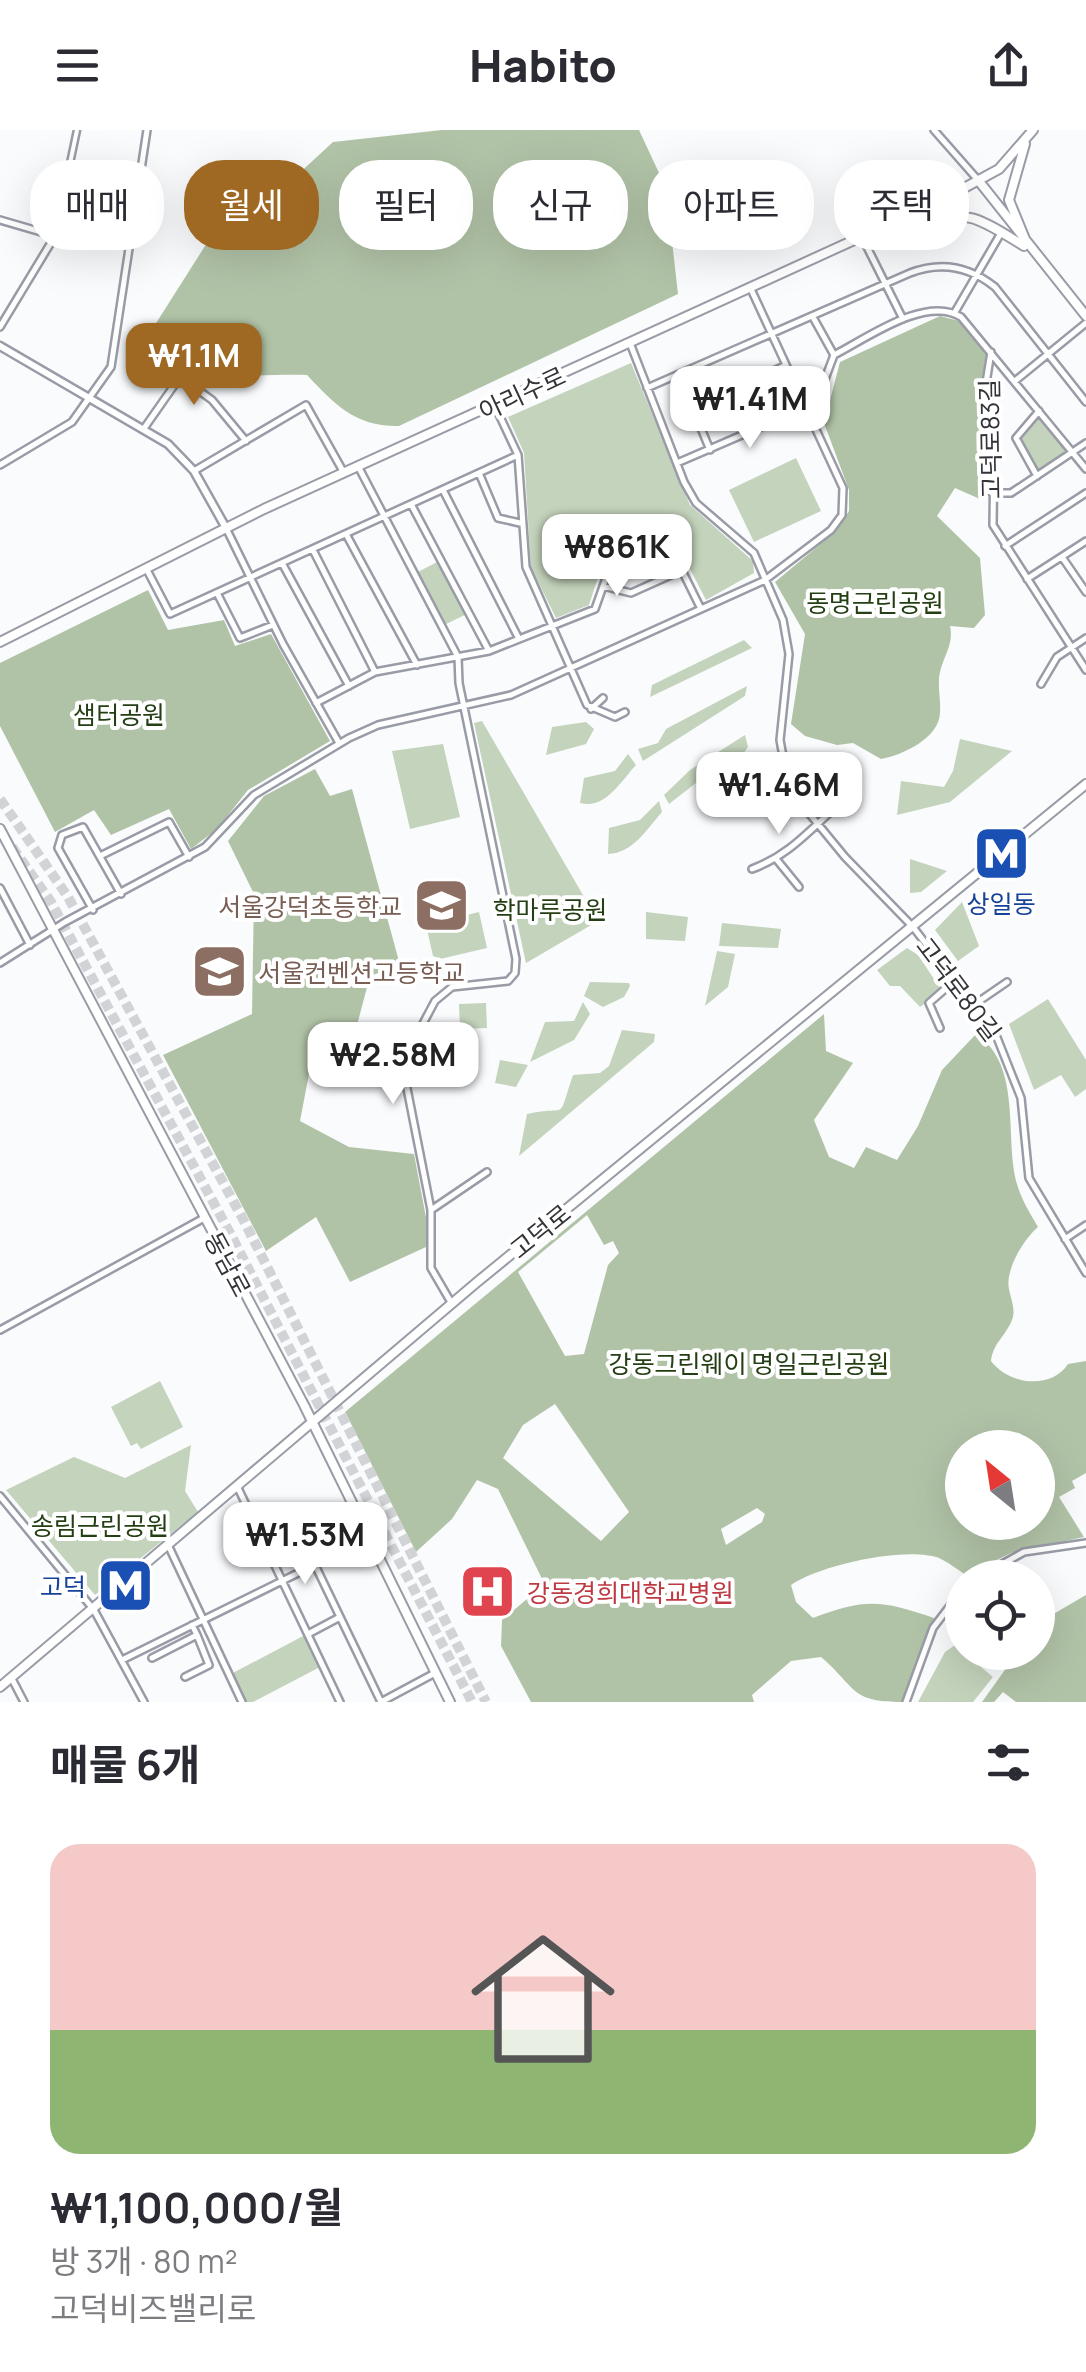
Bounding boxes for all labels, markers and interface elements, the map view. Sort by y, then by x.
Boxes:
text: Habito [469,34,617,96]
icon: menu [50,38,105,93]
icon: share [981,38,1036,93]
chip: 매매 [30,160,164,250]
chip: 월세 [184,160,319,250]
chip: 필터 [339,160,473,250]
chip: 신규 [493,160,628,250]
chip: 아파트 [648,160,814,250]
chip: 주택 [834,160,969,250]
pin: ₩1.1M [124,323,264,408]
text: ₩1.1M [148,333,240,377]
street label: 아리수로 [473,358,571,428]
pin: ₩1.41M [669,366,831,451]
text: ₩1.41M [692,376,808,420]
street label: 고덕로83길 [971,379,1009,499]
pin: ₩861K [547,514,687,599]
text: ₩861K [564,524,670,568]
park label: 동명근린공원 [806,585,944,620]
park label: 샘터공원 [73,697,165,732]
pin: ₩1.46M [698,752,860,837]
text: ₩1.46M [718,762,840,806]
metro station icon: 상일동 [971,824,1031,884]
school or university icon: 서울강덕초등학교 [411,876,471,936]
place label: 상일동 [966,886,1036,921]
place label: 서울강덕초등학교 [218,889,402,924]
park label: 학마루공원 [492,892,608,927]
street label: 고덕로80길 [908,930,1010,1048]
school or university icon: 서울컨벤션고등학교 [189,942,249,1002]
place label: 서울컨벤션고등학교 [258,955,465,990]
pin: ₩2.58M [312,1022,474,1107]
text: ₩2.58M [330,1032,456,1076]
street label: 고덕로 [502,1196,578,1266]
street label: 동남로 [196,1225,260,1303]
park label: 강동그린웨이 명일근린공원 [608,1346,890,1381]
north arrow [945,1430,1055,1540]
map controls [945,1430,1055,1670]
pin: ₩1.53M [224,1502,386,1587]
park label: 송림근린공원 [31,1508,169,1543]
text: ₩1.53M [245,1512,365,1556]
metro station icon: 고덕 [95,1556,155,1616]
button: locate [945,1560,1055,1670]
hospital icon: 강동경희대학교병원 [458,1562,518,1622]
place label: 고덕 [40,1569,86,1604]
place label: 강동경희대학교병원 [527,1575,734,1610]
text: 매물 6개 [50,1735,200,1793]
icon: filters [981,1735,1036,1790]
icon: home [453,1909,633,2089]
text: ₩1,100,000/월 [50,2178,343,2236]
text: 방 3개 · 80 m² [50,2239,237,2283]
text: 고덕비즈밸리로 [50,2286,256,2330]

